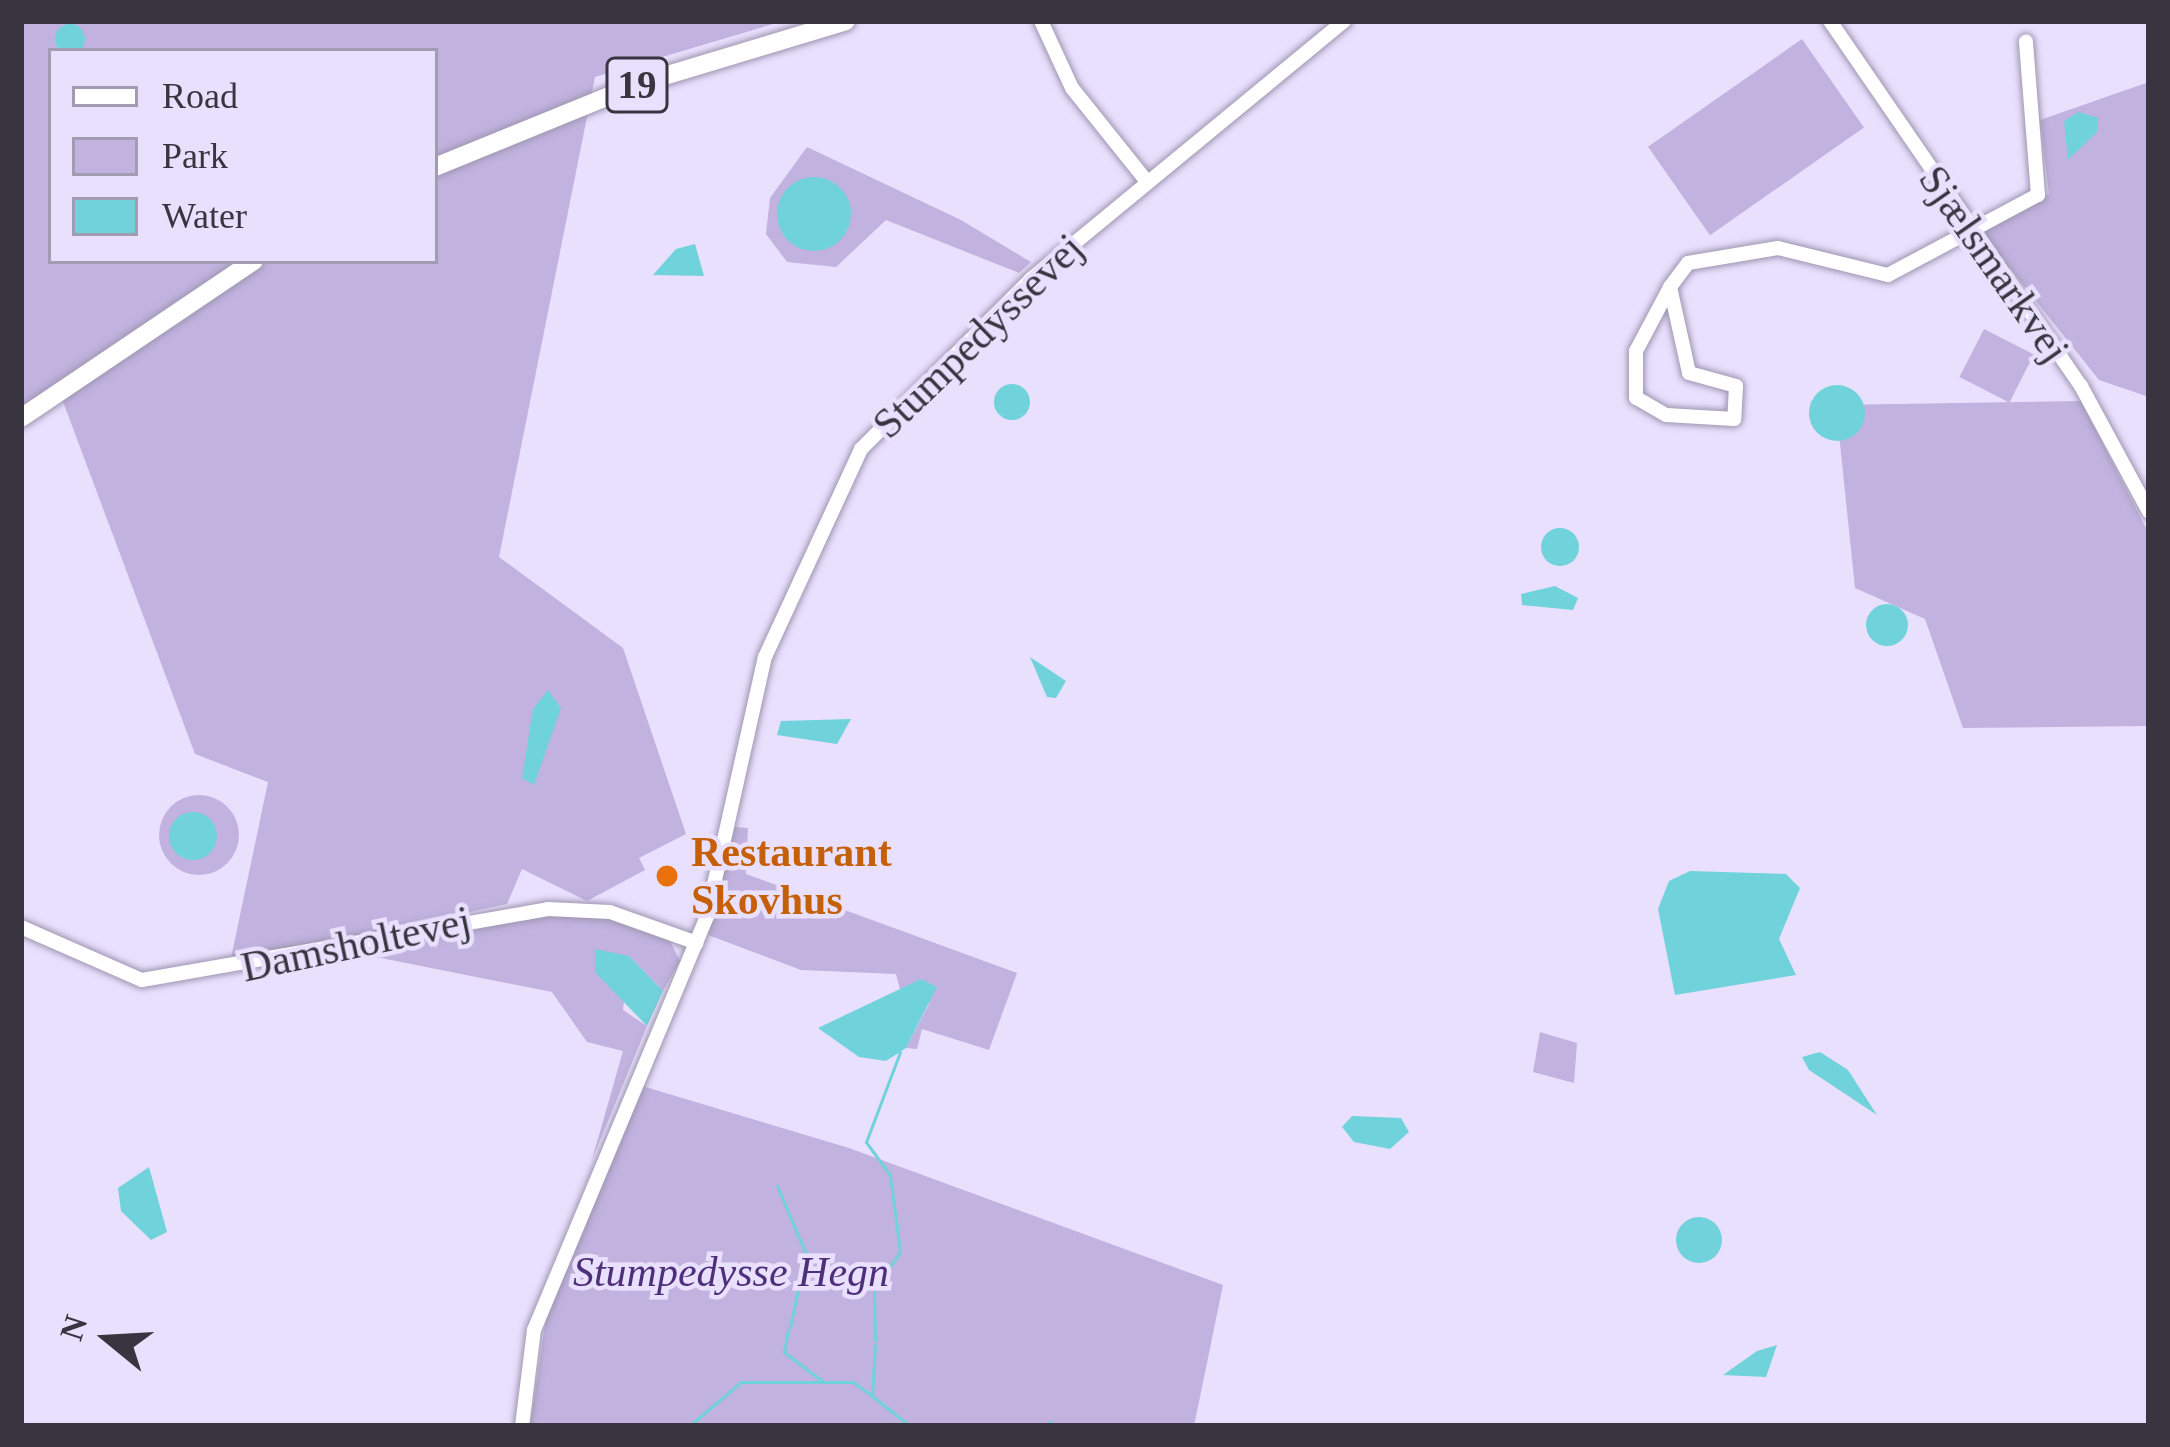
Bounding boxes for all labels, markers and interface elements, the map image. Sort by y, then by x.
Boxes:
legend [48,48,438,264]
road number: 19 [604,52,670,118]
text: Road [162,76,238,116]
text: Park [162,136,228,176]
street label: Sjælsmarkvej [1908,156,2080,372]
text: Water [162,196,247,236]
street label: Stumpedyssevej [862,223,1094,449]
place label: Restaurant Skovhus [691,827,892,926]
marker: Restaurant Skovhus [654,863,680,889]
street label: Damsholtevej [237,895,475,993]
park label: Stumpedysse Hegn [573,1247,889,1297]
north arrow [48,1279,168,1399]
text: N [53,1311,95,1345]

